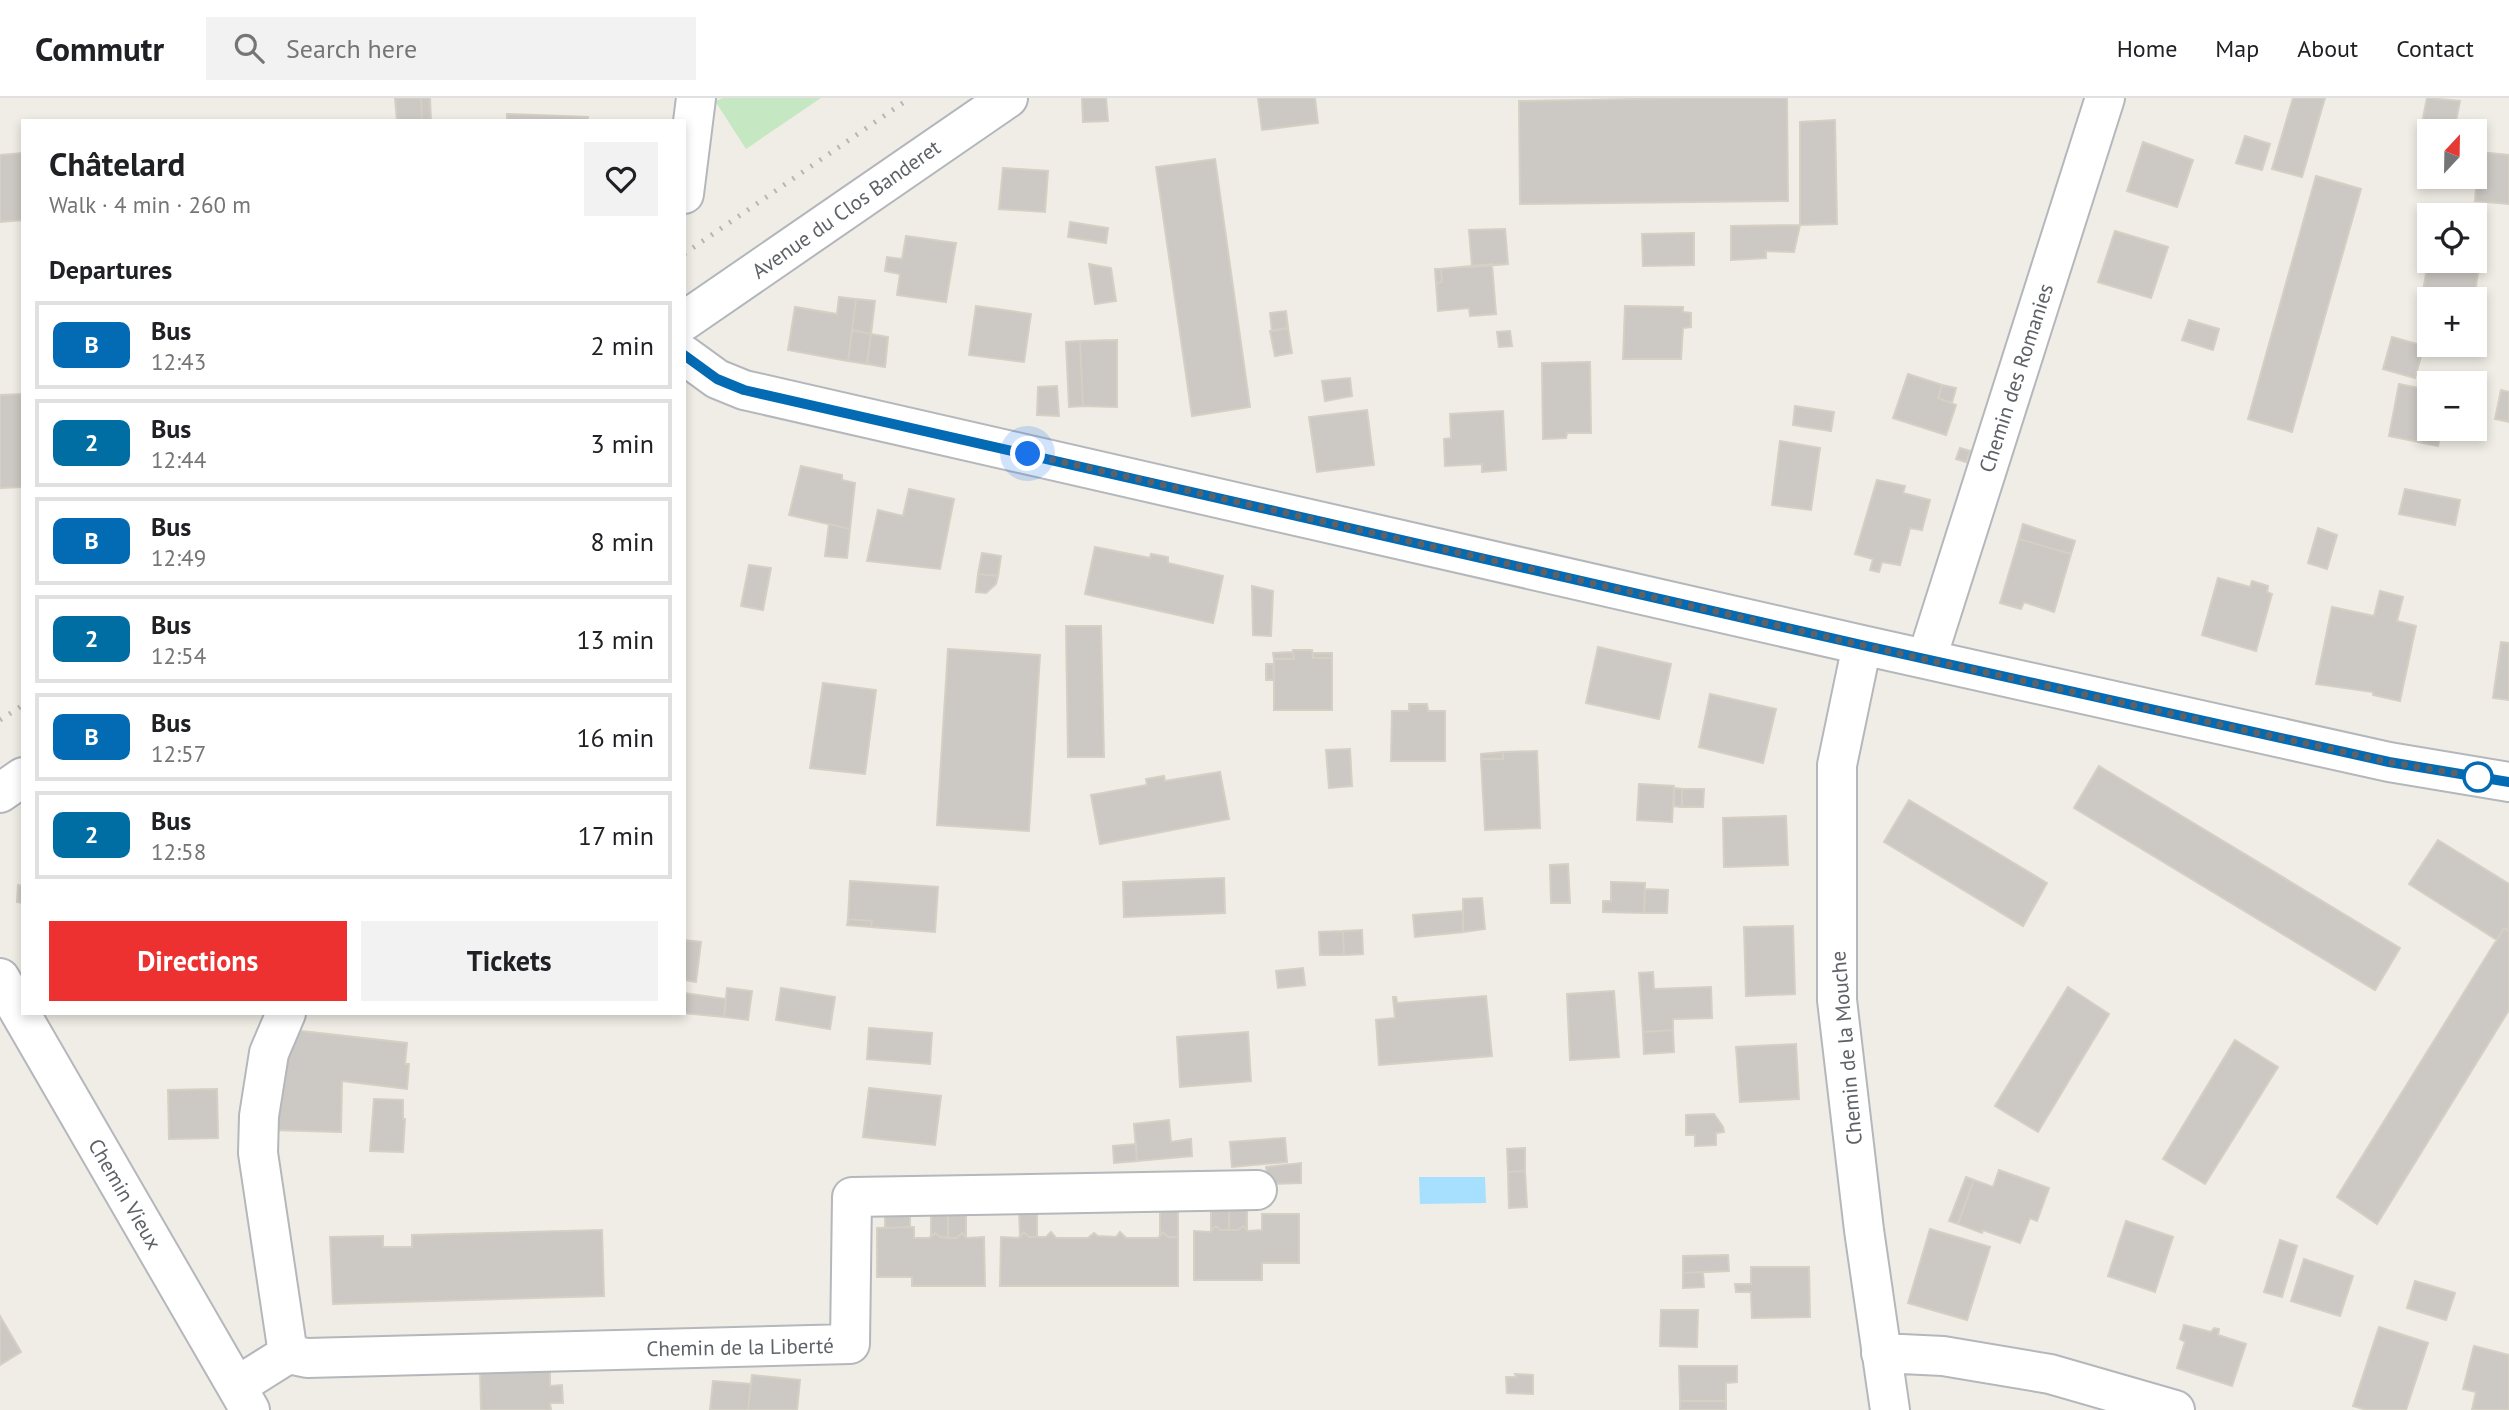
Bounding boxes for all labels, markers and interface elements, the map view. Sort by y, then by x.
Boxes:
search box [206,17,696,80]
text: Commutr [35,27,164,70]
icon: search [230,29,268,67]
text: Search here [286,32,417,65]
text: Home [2117,33,2177,64]
text: Map [2215,33,2259,64]
text: About [2297,33,2358,64]
text: Contact [2396,33,2474,64]
north arrow [2417,119,2487,189]
map controls [2417,119,2487,441]
street label: Avenue du Clos Banderet [746,134,946,284]
text: Châtelard [49,142,185,185]
button: heart [584,142,658,216]
text: Walk · 4 min · 260 m [49,190,251,219]
button: locate [2417,203,2487,273]
text: Departures [49,253,172,286]
street label: Chemin des Romanies [1973,280,2059,476]
button: + [2417,287,2487,357]
text: Bus [151,314,191,347]
text: B [84,329,99,360]
text: 2 min [591,329,654,362]
text: 12:43 [151,347,206,376]
button: − [2417,371,2487,441]
text: Bus [151,412,191,445]
text: 2 [85,427,98,458]
text: 3 min [591,427,654,460]
your location [1010,436,1045,471]
text: 12:44 [151,445,206,474]
text: Bus [151,510,191,543]
text: B [84,525,99,556]
text: 8 min [591,525,654,558]
text: 12:49 [151,543,206,572]
text: Bus [151,608,191,641]
text: 2 [85,623,98,654]
text: 13 min [576,623,654,656]
text: 12:54 [151,641,206,670]
text: Bus [151,706,191,739]
text: B [84,721,99,752]
text: 16 min [576,721,654,754]
text: 12:57 [151,739,206,768]
unlabelled marker [2463,762,2493,792]
text: Bus [151,804,191,837]
text: 2 [85,819,98,850]
text: 17 min [578,819,654,852]
text: 12:58 [151,837,206,866]
button: Directions [49,921,347,1001]
button: Tickets [361,921,658,1001]
street label: Chemin de la Mouche [1824,950,1868,1146]
street label: Chemin Vieux [82,1134,168,1254]
street label: Chemin de la Liberté [646,1332,834,1362]

